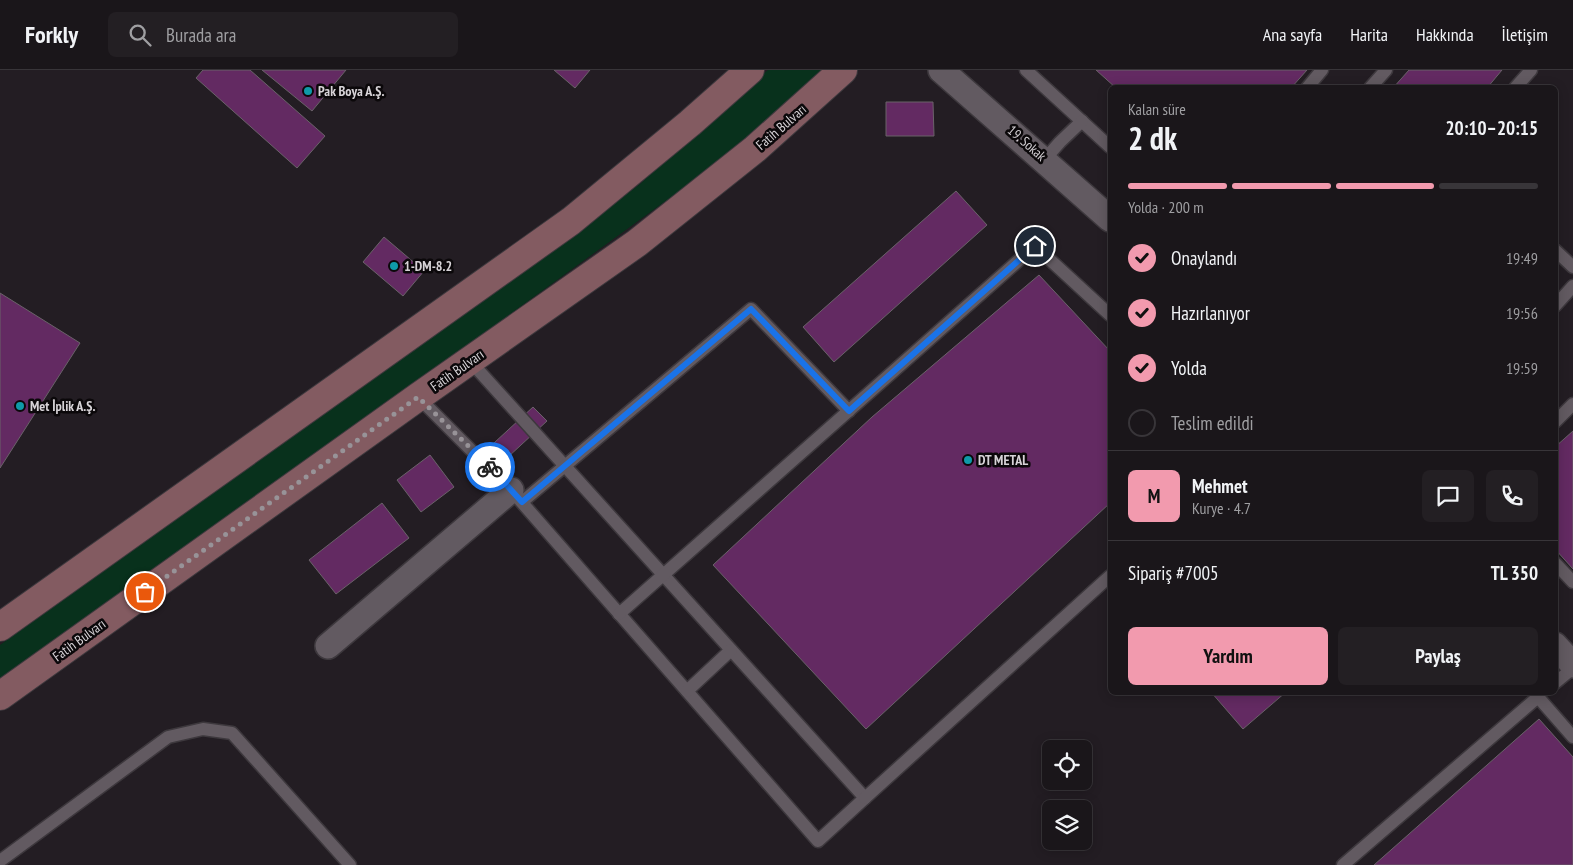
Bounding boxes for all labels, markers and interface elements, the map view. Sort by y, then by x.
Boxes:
search box [108,12,458,57]
text: Forkly [25,19,78,50]
icon: search [126,21,154,49]
text: Burada ara [166,23,236,47]
text: Ana sayfa [1263,23,1322,46]
text: Harita [1350,23,1388,46]
text: Hakkında [1416,23,1474,46]
text: İletişim [1502,23,1548,46]
place label: Pak Boya A.Ş. [318,82,384,100]
marker: Pak Boya A.Ş. [302,85,314,97]
text: Kalan süre [1128,99,1186,119]
street label: Fatih Bulvarı [752,100,810,154]
text: 20:10–20:15 [1445,116,1538,140]
text: 2 dk [1128,117,1177,159]
street label: 19. Sokak [1004,121,1051,165]
text: Yolda · 200 m [1128,197,1204,217]
pin [1014,225,1056,267]
icon: home [1021,232,1049,260]
icon: check [1128,244,1156,272]
text: Onaylandı [1171,246,1237,270]
text: 19:49 [1506,248,1538,268]
place label: 1-DM-8.2 [404,257,452,275]
marker: 1-DM-8.2 [388,260,400,272]
icon: check [1128,299,1156,327]
text: Hazırlanıyor [1171,301,1250,325]
text: 19:56 [1506,303,1538,323]
street label: Fatih Bulvarı [427,345,487,395]
icon: check [1128,354,1156,382]
text: Yolda [1171,356,1207,380]
text: 19:59 [1506,358,1538,378]
place label: Met İplik A.Ş. [30,397,95,415]
marker: Met İplik A.Ş. [14,400,26,412]
text: Teslim edildi [1171,411,1254,435]
courier [465,442,515,492]
place label: DT METAL [978,451,1028,469]
icon: bike [476,453,504,481]
marker: DT METAL [962,454,974,466]
button: chat [1422,470,1474,522]
button: phone [1486,470,1538,522]
text: Mehmet [1192,474,1248,498]
text: M [1148,484,1160,508]
text: Kurye · 4.7 [1192,498,1251,518]
text: Sipariş #7005 [1128,561,1219,585]
text: TL 350 [1491,561,1538,585]
pin [124,571,166,613]
icon: bag [131,578,159,606]
street label: Fatih Bulvarı [49,615,109,665]
button: Yardım [1128,627,1328,685]
button: Paylaş [1338,627,1538,685]
map controls [1042,740,1092,850]
button: locate [1042,740,1092,790]
button: layers [1042,800,1092,850]

